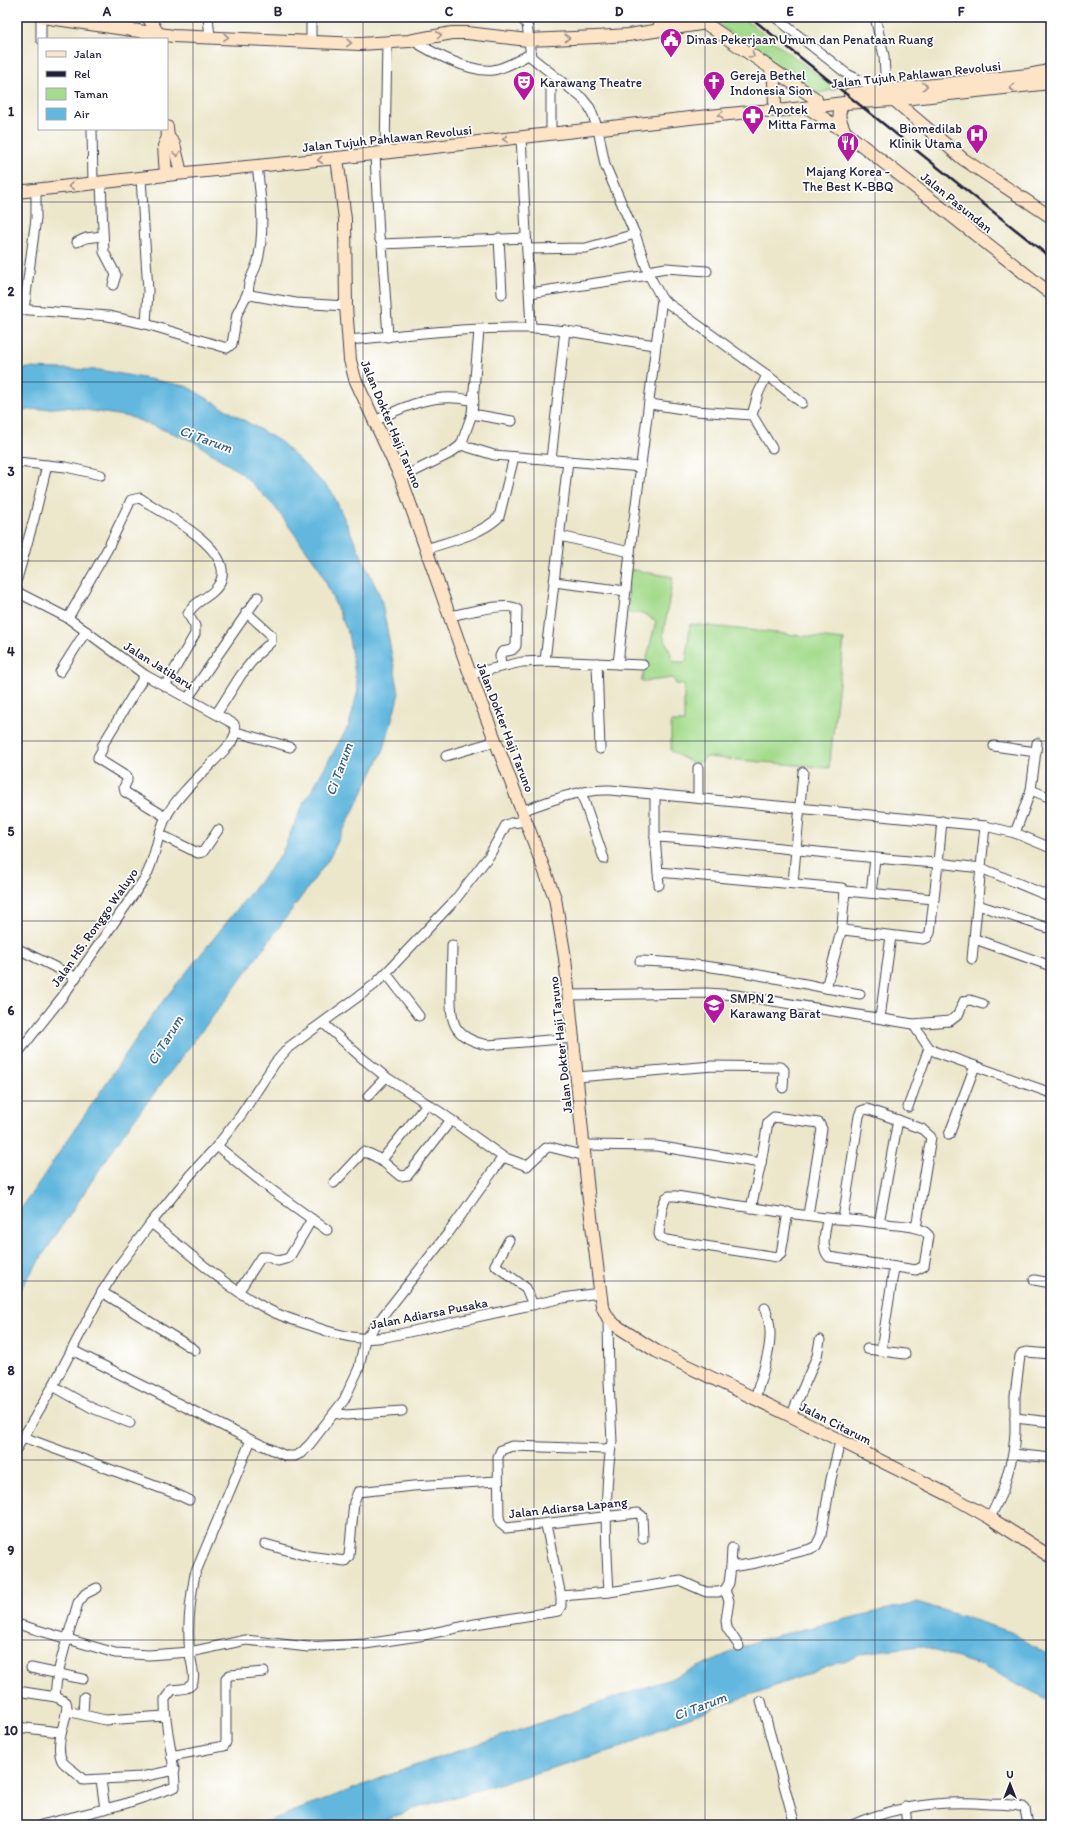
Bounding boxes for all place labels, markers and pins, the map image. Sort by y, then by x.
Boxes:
public building icon: Dinas Pekerjaan Umum dan Penataan Ruang [658,26,684,59]
place label: Dinas Pekerjaan Umum dan Penataan Ruang [686,32,934,47]
place label: Gereja Bethel Indonesia Sion [730,68,813,98]
theatre icon: Karawang Theatre [511,69,537,102]
church icon: Gereja Bethel Indonesia Sion [701,69,727,102]
place label: Karawang Theatre [540,75,642,90]
place label: Apotek Mitta Farma [768,102,836,132]
pharmacy icon: Apotek Mitta Farma [740,103,766,136]
place label: Biomedilab Klinik Utama [889,121,962,151]
hospital icon: Biomedilab Klinik Utama [964,122,990,155]
restaurant icon: Majang Korea - The Best K-BBQ [835,130,861,163]
place label: Majang Korea - The Best K-BBQ [803,164,893,194]
place label: SMPN 2 Karawang Barat [730,991,821,1021]
school or university icon: SMPN 2 Karawang Barat [701,992,727,1025]

